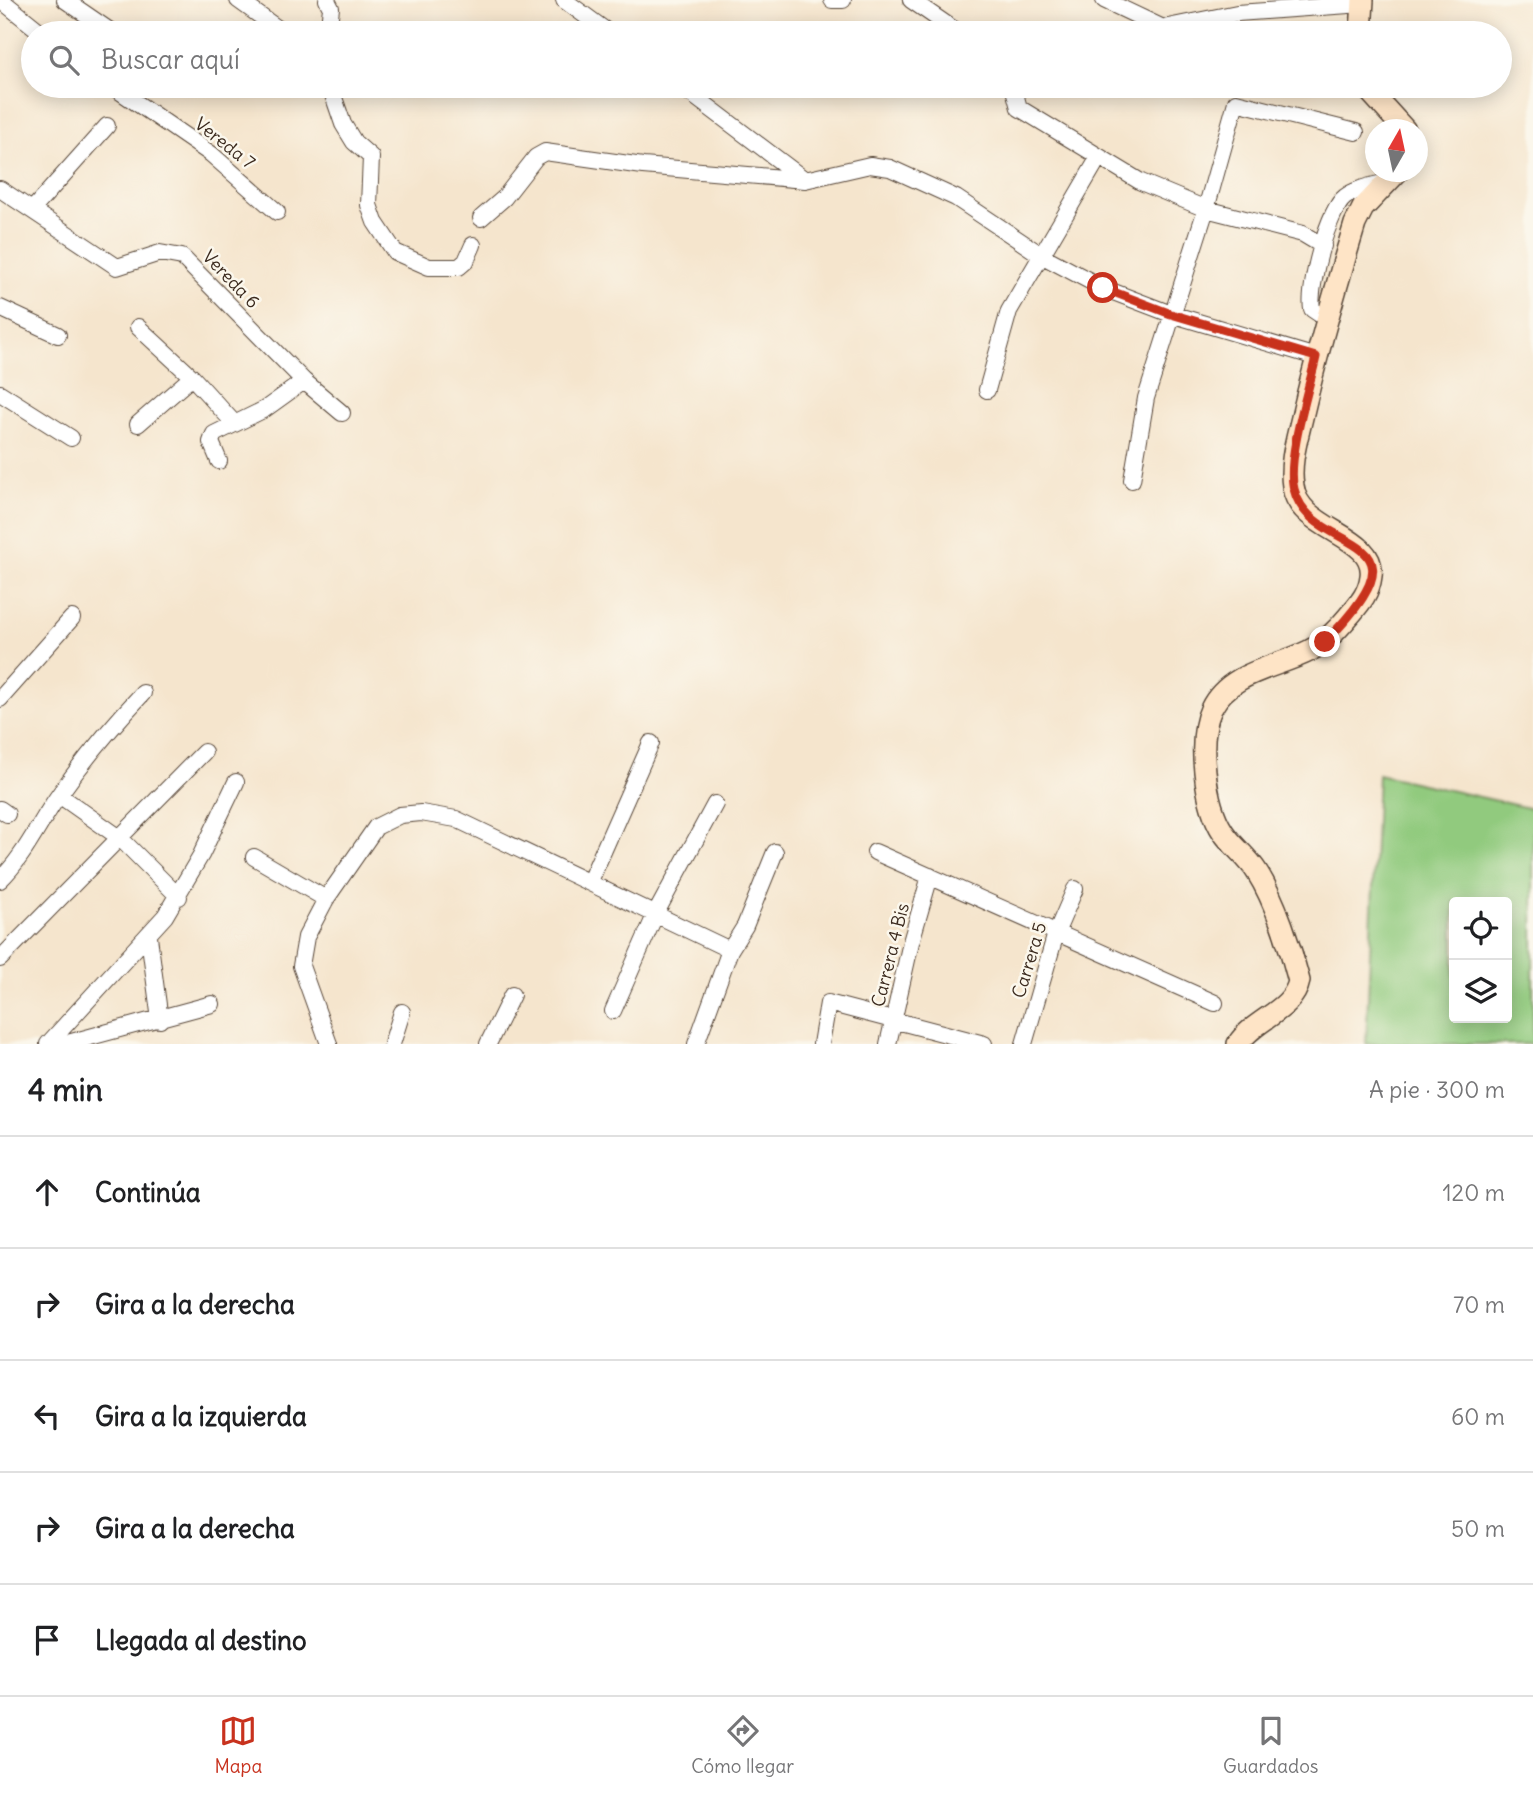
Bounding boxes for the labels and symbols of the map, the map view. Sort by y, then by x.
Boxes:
street label: Vereda 7 [190,112,260,174]
north arrow [1365,119,1428,182]
street label: Vereda 6 [198,245,264,313]
route start [1087,272,1118,303]
route end [1309,626,1340,657]
street label: Carrera 4 Bis [866,901,914,1009]
street label: Carrera 5 [1007,919,1051,1001]

